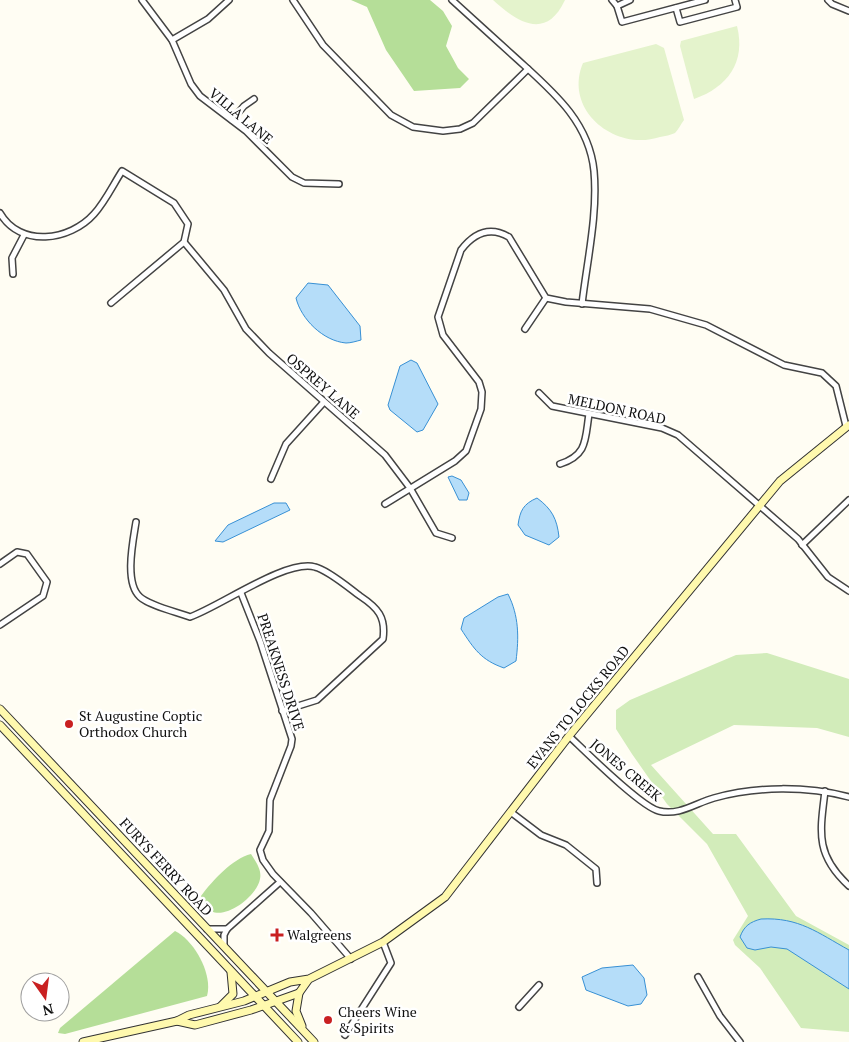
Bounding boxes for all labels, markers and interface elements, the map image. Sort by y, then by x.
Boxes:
street label: VILLA LANE [205,83,277,148]
street label: OSPREY LANE [283,348,364,423]
street label: MELDON ROAD [566,389,668,428]
street label: PREAKNESS DRIVE [254,611,309,733]
street label: EVANS TO LOCKS ROAD [522,641,633,772]
place label: St Augustine Coptic Orthodox Church [79,706,202,741]
marker: St Augustine Coptic Orthodox Church [63,718,75,730]
street label: JONES CREEK [587,734,667,806]
street label: FURYS FERRY ROAD [116,813,217,920]
place label: Walgreens [287,925,352,944]
marker: Walgreens [271,929,283,941]
north arrow [20,972,70,1022]
text: N [40,1000,56,1021]
place label: Cheers Wine & Spirits [338,1002,417,1037]
marker: Cheers Wine & Spirits [322,1014,334,1026]

